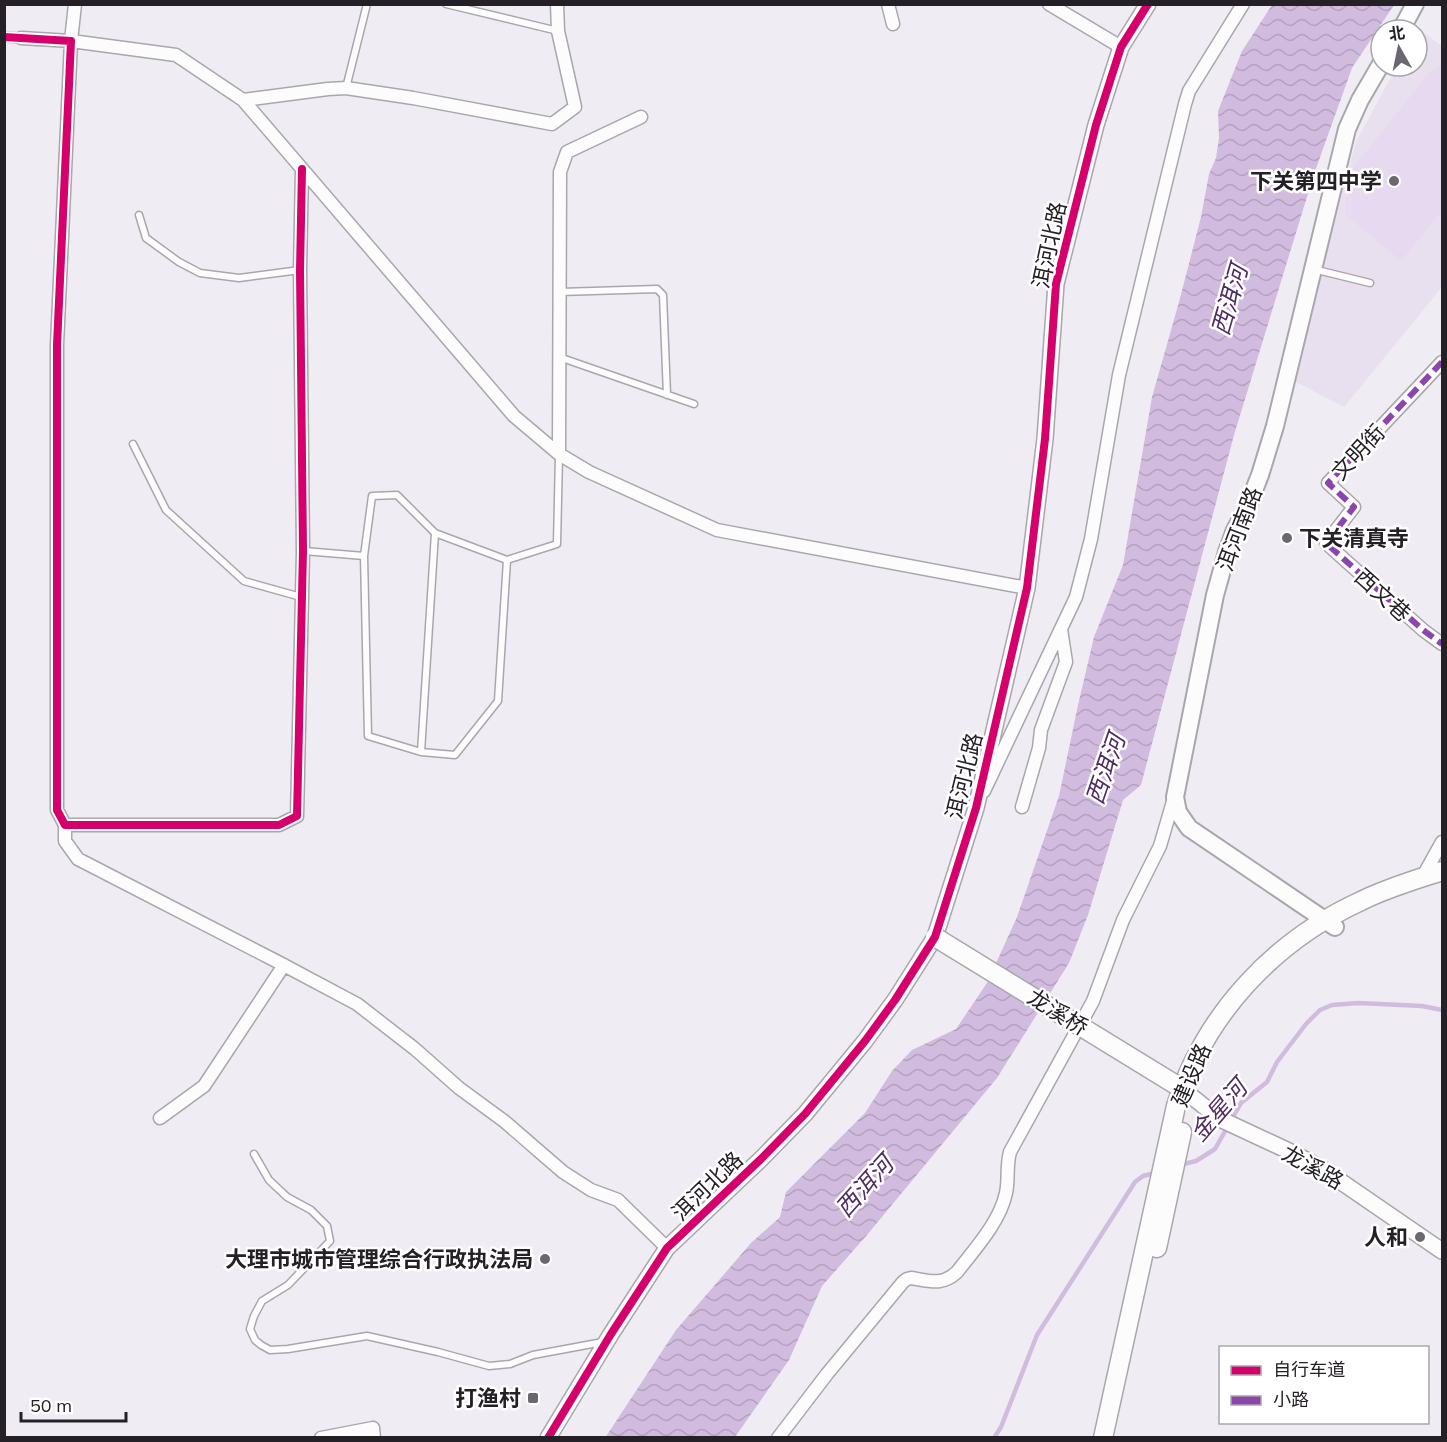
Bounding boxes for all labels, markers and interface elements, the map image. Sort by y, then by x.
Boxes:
north arrow [1369,18,1429,78]
text: 北 [1387,22,1406,44]
place label: 下关第四中学 [1250,167,1382,195]
marker: 下关第四中学 [1387,174,1401,188]
street label: 洱河北路 [1026,199,1072,291]
water label: 西洱河 [1205,257,1254,339]
street label: 文明街 [1325,418,1391,486]
street label: 洱河南路 [1210,483,1268,575]
place label: 下关清真寺 [1299,524,1409,552]
marker: 下关清真寺 [1280,531,1294,545]
street label: 西文巷 [1349,563,1417,627]
water label: 西洱河 [1079,726,1132,808]
street label: 洱河北路 [940,730,988,822]
street label: 龙溪桥 [1023,983,1093,1041]
street label: 建设路 [1165,1039,1217,1111]
water label: 金星河 [1183,1070,1256,1147]
street label: 龙溪路 [1277,1139,1349,1195]
street label: 洱河北路 [666,1145,748,1227]
water label: 西洱河 [829,1146,902,1223]
place label: 人和 [1364,1223,1408,1251]
marker: 人和 [1413,1230,1427,1244]
place label: 大理市城市管理综合行政执法局 [225,1245,533,1273]
marker: 大理市城市管理综合行政执法局 [538,1252,552,1266]
legend [1219,1346,1429,1424]
text: 自行车道 [1273,1358,1345,1381]
place label: 打渔村 [455,1384,521,1412]
scale bar [21,1385,126,1423]
text: 小路 [1273,1388,1309,1411]
marker: 打渔村 [526,1391,540,1405]
text: 50 m [30,1394,72,1417]

